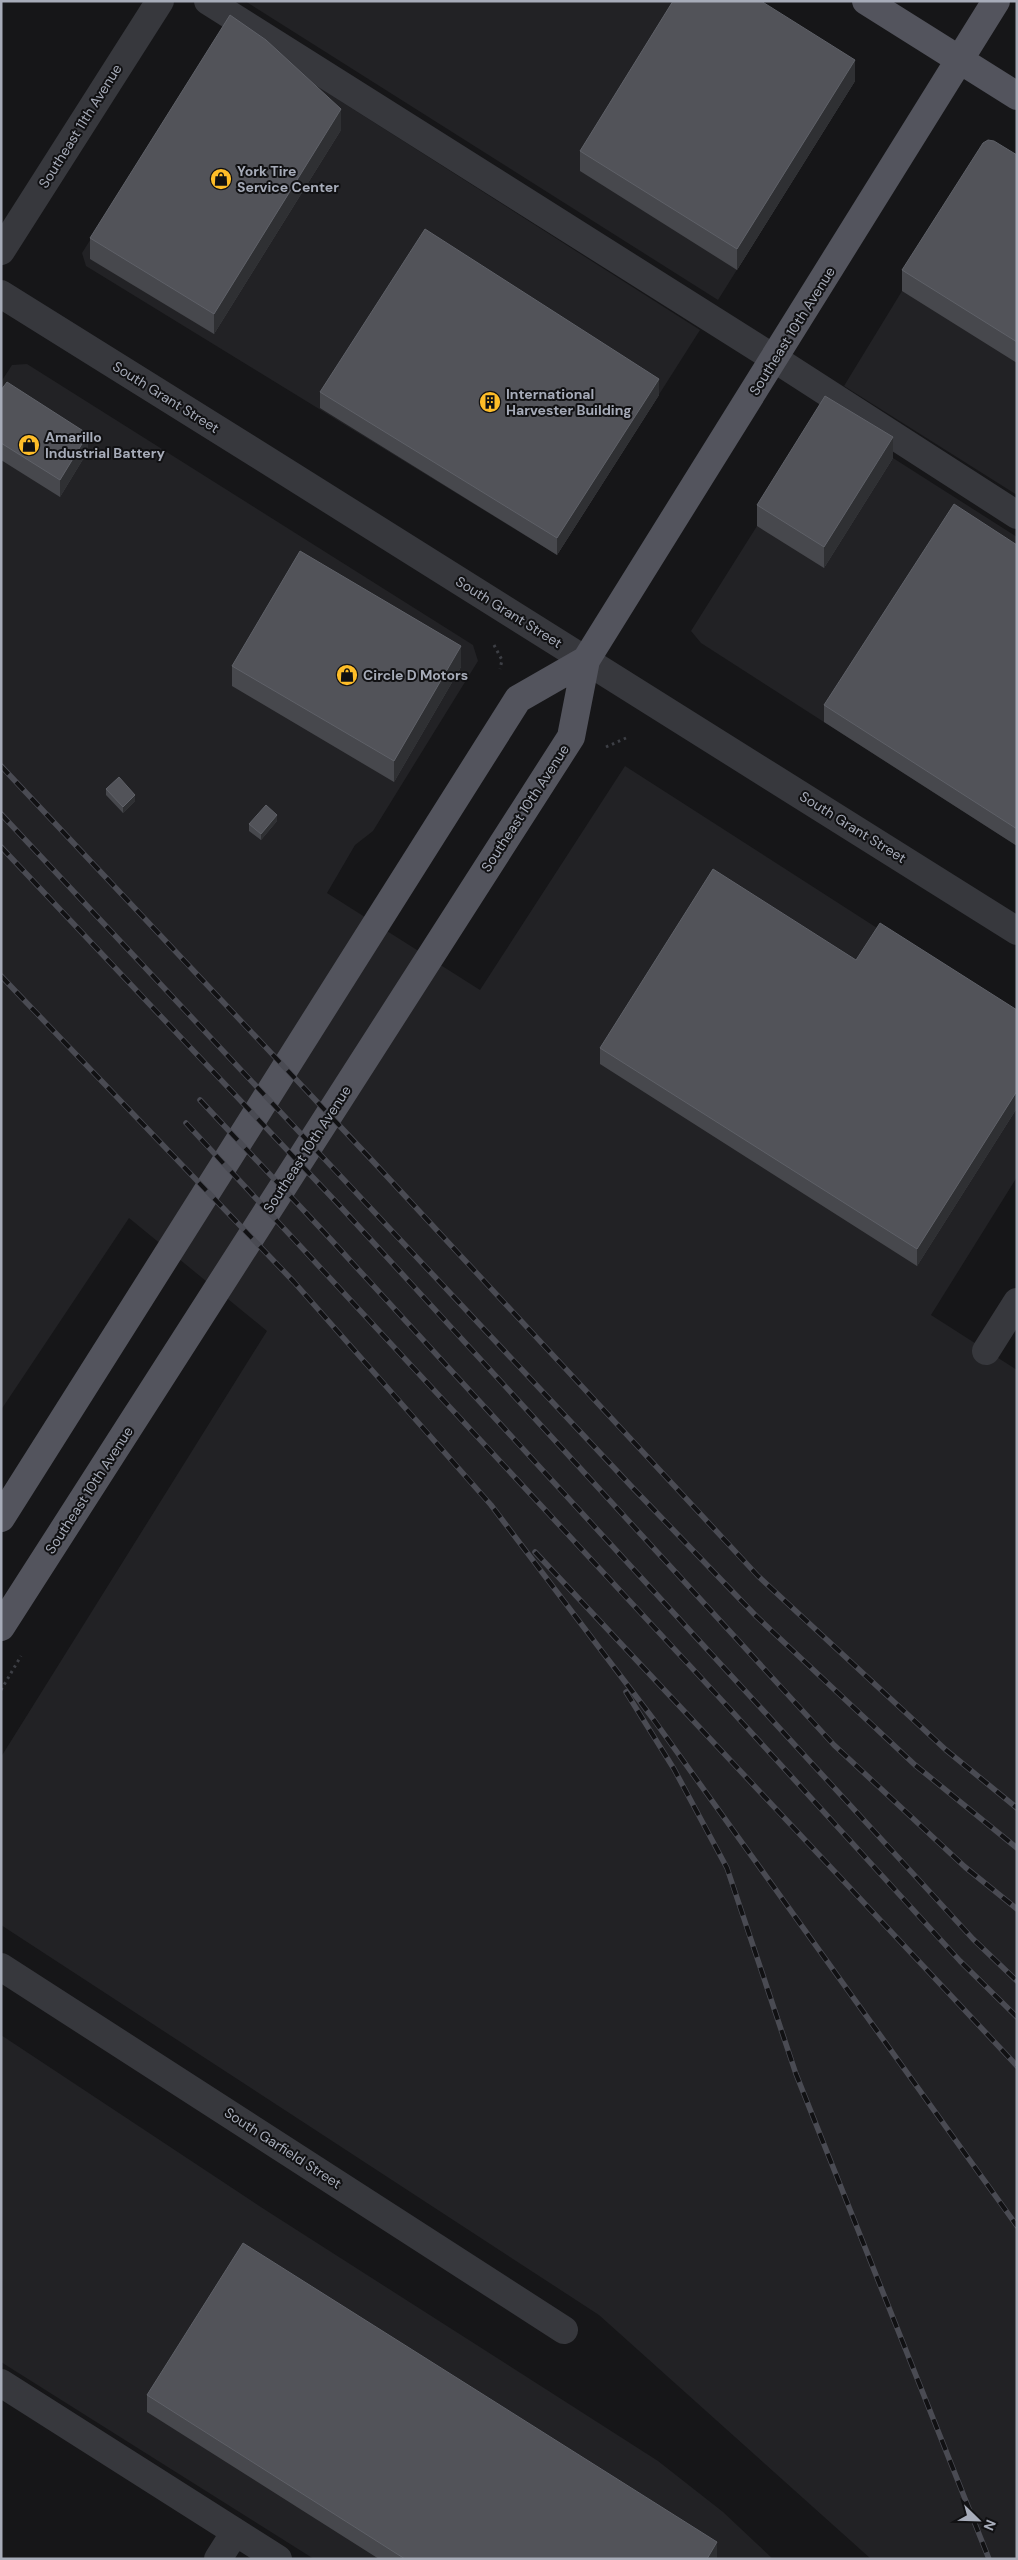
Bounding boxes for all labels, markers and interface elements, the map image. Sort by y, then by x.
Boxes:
street label: Southeast 11th Avenue [34,61,126,191]
place label: York Tire Service Center [237,162,339,196]
shop icon: York Tire Service Center [209,167,233,191]
street label: Southeast 10th Avenue [745,263,839,399]
street label: South Grant Street [109,357,223,437]
place label: International Harvester Building [506,385,632,419]
building icon: International Harvester Building [478,390,502,414]
place label: Amarillo Industrial Battery [45,428,165,462]
shop icon: Amarillo Industrial Battery [17,433,41,457]
street label: South Grant Street [452,572,566,652]
shop icon: Circle D Motors [335,663,359,687]
place label: Circle D Motors [363,666,468,684]
street label: Southeast 10th Avenue [477,741,573,875]
street label: South Grant Street [796,787,910,867]
street label: Southeast 10th Avenue [259,1082,355,1216]
street label: Southeast 10th Avenue [41,1423,137,1557]
street label: South Garfield Street [221,2103,345,2193]
north arrow [953,2495,1003,2545]
text: N [980,2517,1000,2533]

